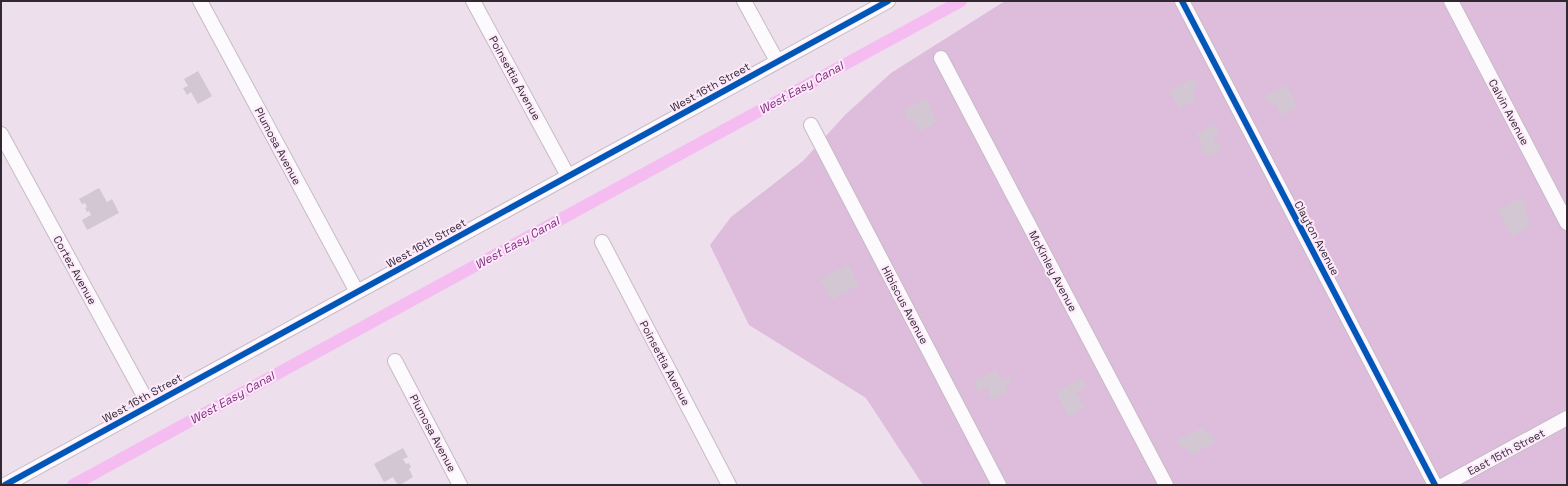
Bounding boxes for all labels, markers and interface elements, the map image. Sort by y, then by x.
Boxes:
street label: Poinsettia Avenue [486,33,544,123]
water label: West Easy Canal [756,57,848,118]
street label: West 16th Street [668,59,752,115]
street label: Calvin Avenue [1486,76,1532,148]
street label: Plumosa Avenue [252,105,304,187]
street label: Clayton Avenue [1291,198,1343,278]
water label: West Easy Canal [472,212,564,273]
street label: West 16th Street [384,215,468,271]
street label: McKinley Avenue [1026,228,1080,314]
street label: Cortez Avenue [50,233,100,307]
street label: Hibiscus Avenue [879,264,931,346]
street label: Poinsettia Avenue [637,318,693,408]
water label: West Easy Canal [187,367,279,428]
street label: West 16th Street [100,370,184,426]
street label: Plumosa Avenue [407,392,459,474]
street label: East 15th Street [1465,426,1547,478]

